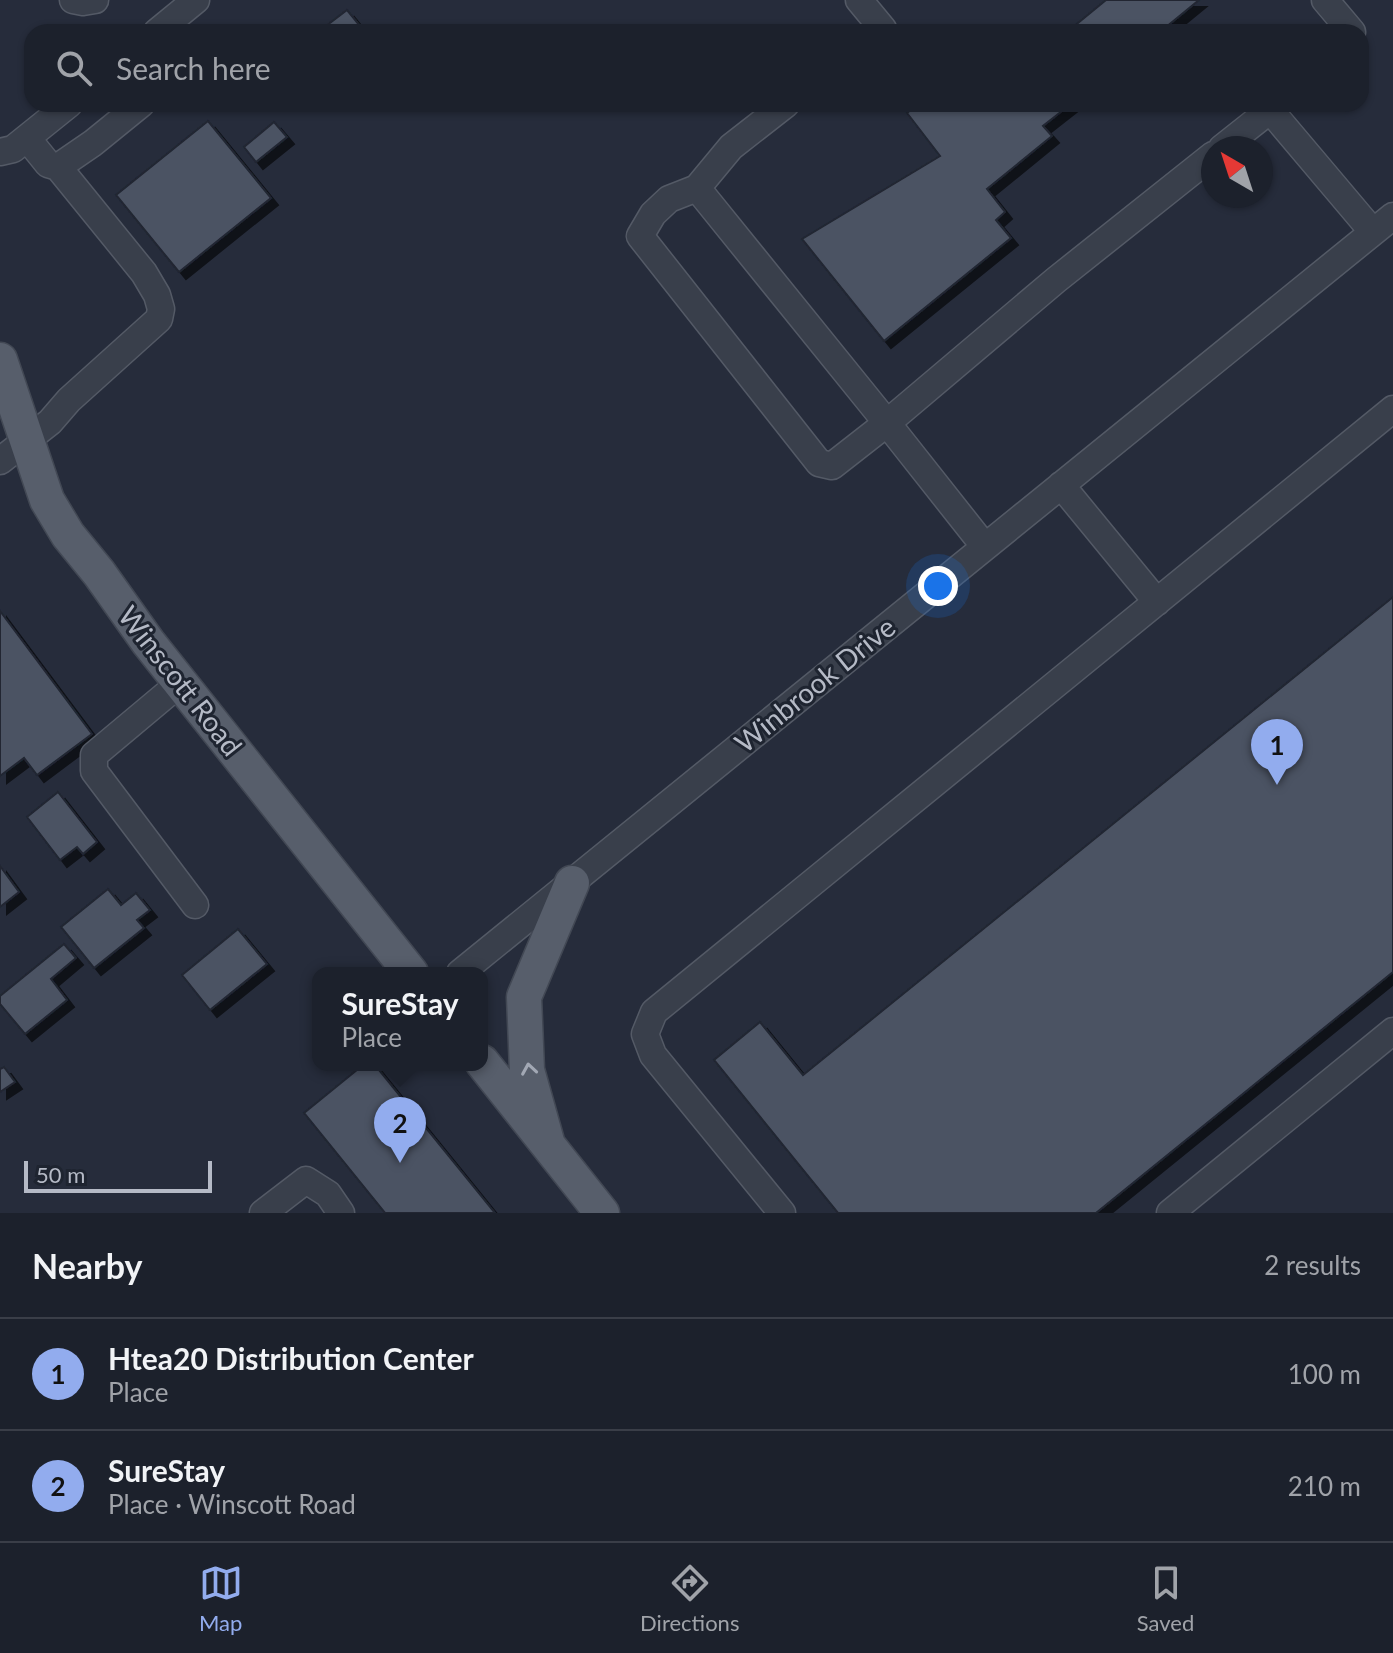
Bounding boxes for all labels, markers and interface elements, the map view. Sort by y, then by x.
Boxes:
search box [24,24,1369,112]
icon: search [52,46,96,90]
text: Search here [116,50,271,86]
north arrow [1201,136,1273,208]
your location [918,566,958,606]
street label: Winscott Road [112,599,250,762]
street label: Winbrook Drive [727,609,901,759]
pin: 1 [1251,719,1303,785]
popup [312,967,488,1071]
text: SureStay [341,985,459,1021]
text: Place [341,1021,402,1053]
one-way arrow [521,1063,538,1076]
pin: 2 [374,1097,426,1163]
scale bar [24,1157,212,1193]
text: 50 m [36,1161,85,1188]
text: Nearby [32,1245,143,1286]
text: 2 results [1264,1249,1361,1281]
text: Htea20 Distribution Center [108,1340,474,1376]
text: 1 [50,1358,66,1390]
text: 100 m [1288,1358,1361,1390]
text: Place [108,1376,169,1408]
text: SureStay [108,1452,225,1488]
text: 2 [50,1470,66,1502]
text: 210 m [1288,1470,1361,1502]
text: Place · Winscott Road [108,1488,356,1520]
tab: Map [199,1561,243,1636]
tab: Directions [640,1561,739,1636]
tab: Saved [1137,1561,1194,1636]

